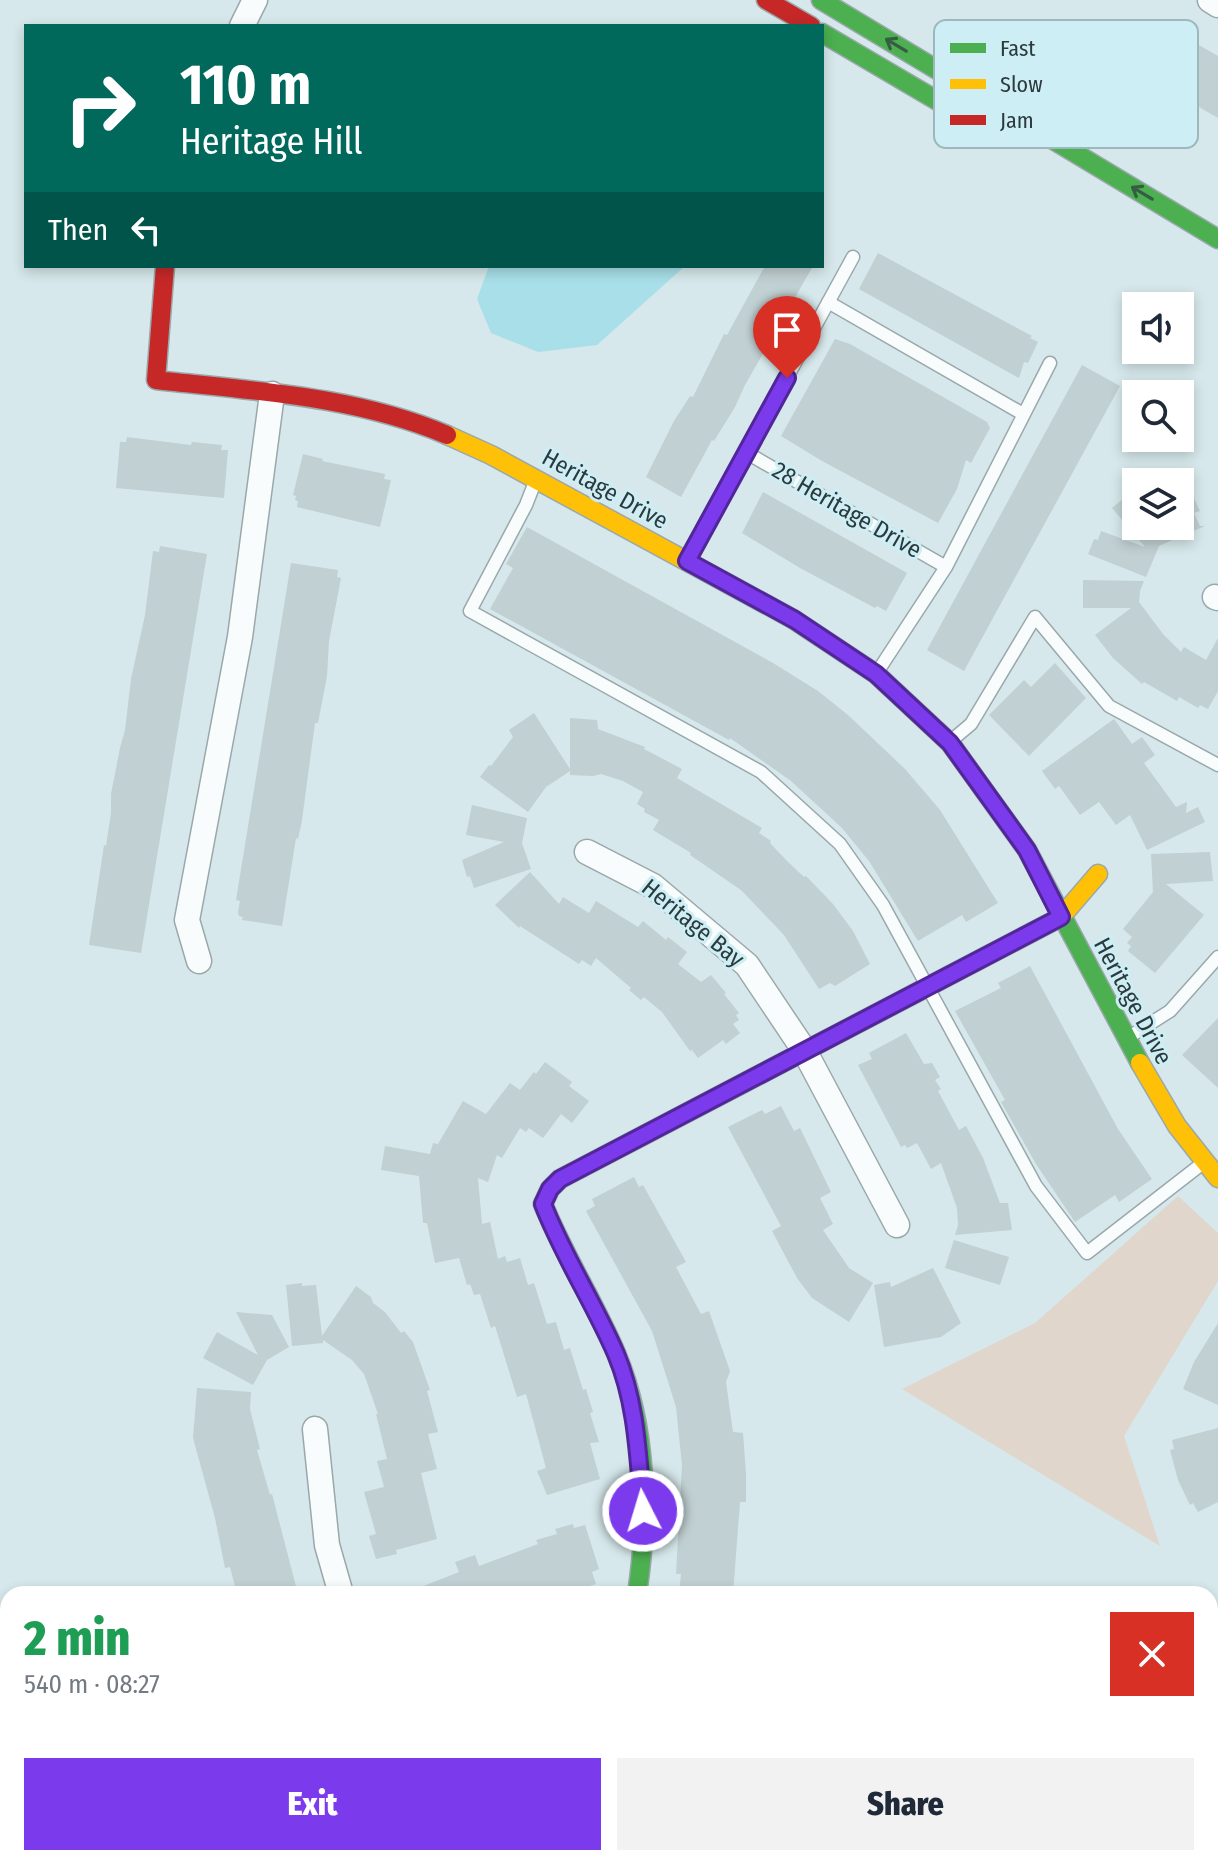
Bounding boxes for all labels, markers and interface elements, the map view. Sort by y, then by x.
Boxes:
legend [934,20,1198,148]
text: Fast [1000,35,1036,62]
one-way arrow [885,37,908,53]
text: 110 m [180,52,311,119]
icon: right [48,56,152,160]
text: Slow [1000,71,1043,98]
text: Jam [1000,107,1034,134]
text: Heritage Hill [180,120,363,164]
one-way arrow [1131,185,1154,201]
icon: left [124,208,168,252]
text: Then [48,212,108,248]
map controls [1122,292,1194,540]
button: sound [1122,292,1194,364]
pin [753,296,821,378]
icon: arrive [765,308,809,352]
button: search [1122,380,1194,452]
street label: Heritage Drive [537,443,673,535]
street label: 28 Heritage Drive [767,456,927,564]
button: layers [1122,468,1194,540]
street label: Heritage Bay [636,873,750,973]
street label: Heritage Drive [1088,933,1178,1069]
position arrow [601,1469,685,1553]
text: 2 min [24,1610,130,1668]
button: close [1110,1612,1194,1696]
text: 540 m · 08:27 [24,1669,160,1700]
button: Exit [24,1758,601,1850]
button: Share [617,1758,1194,1850]

